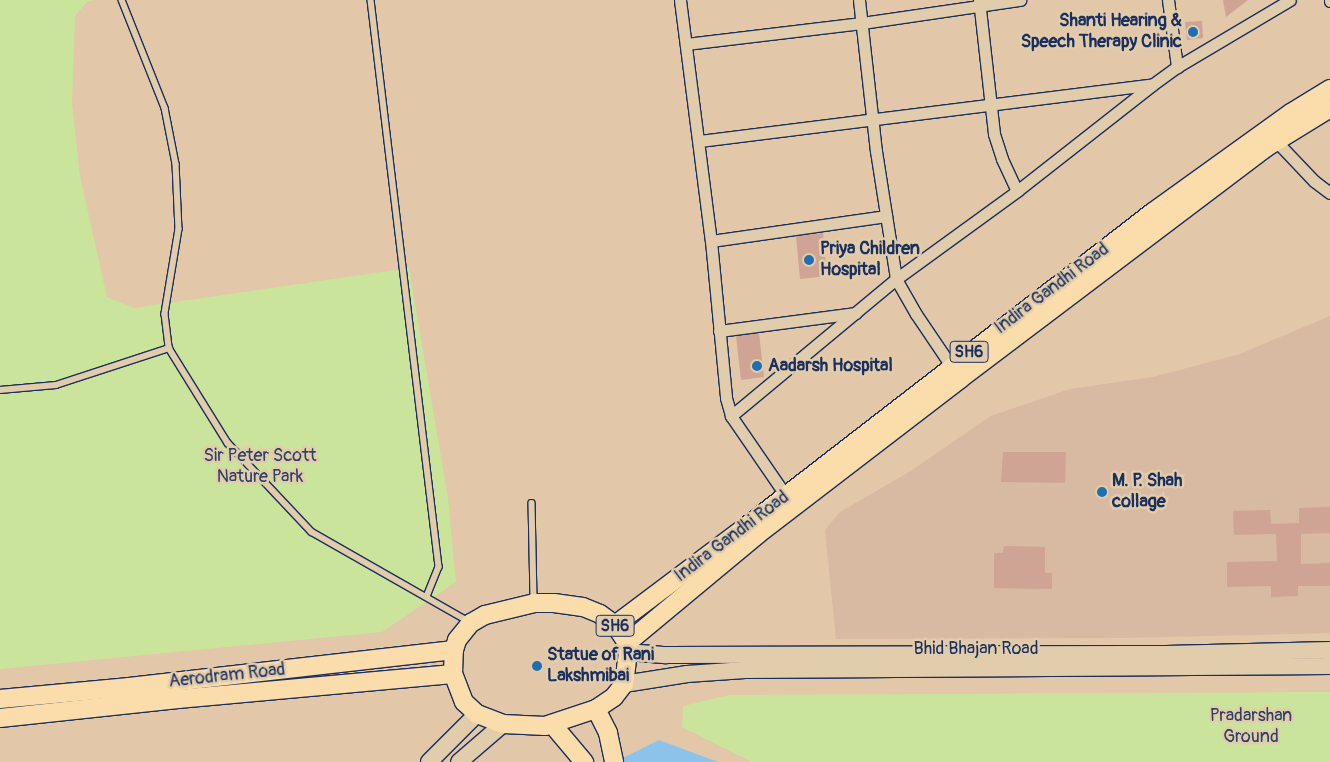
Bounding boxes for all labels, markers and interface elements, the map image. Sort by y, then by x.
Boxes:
place label: Shanti Hearing & Speech Therapy Clinic [1021,11,1182,54]
marker: Shanti Hearing & Speech Therapy Clinic [1186,25,1200,39]
place label: Priya Children Hospital [820,239,920,282]
street label: Indira Gandhi Road [990,239,1114,339]
marker: Priya Children Hospital [802,253,816,267]
road number: SH6 [949,338,989,366]
place label: Aadarsh Hospital [768,355,893,377]
marker: Aadarsh Hospital [750,359,764,373]
park label: Sir Peter Scott Nature Park [203,446,317,488]
place label: M. P. Shah collage [1112,471,1182,514]
marker: M. P. Shah collage [1096,486,1108,498]
street label: Indira Gandhi Road [670,487,794,587]
road number: SH6 [595,612,635,640]
street label: Bhid Bhajan Road [913,638,1039,660]
place label: Statue of Rani Lakshmibai [547,645,654,688]
street label: Aerodram Road [168,659,286,693]
marker: Statue of Rani Lakshmibai [531,660,543,672]
park label: Pradarshan Ground [1210,706,1292,749]

